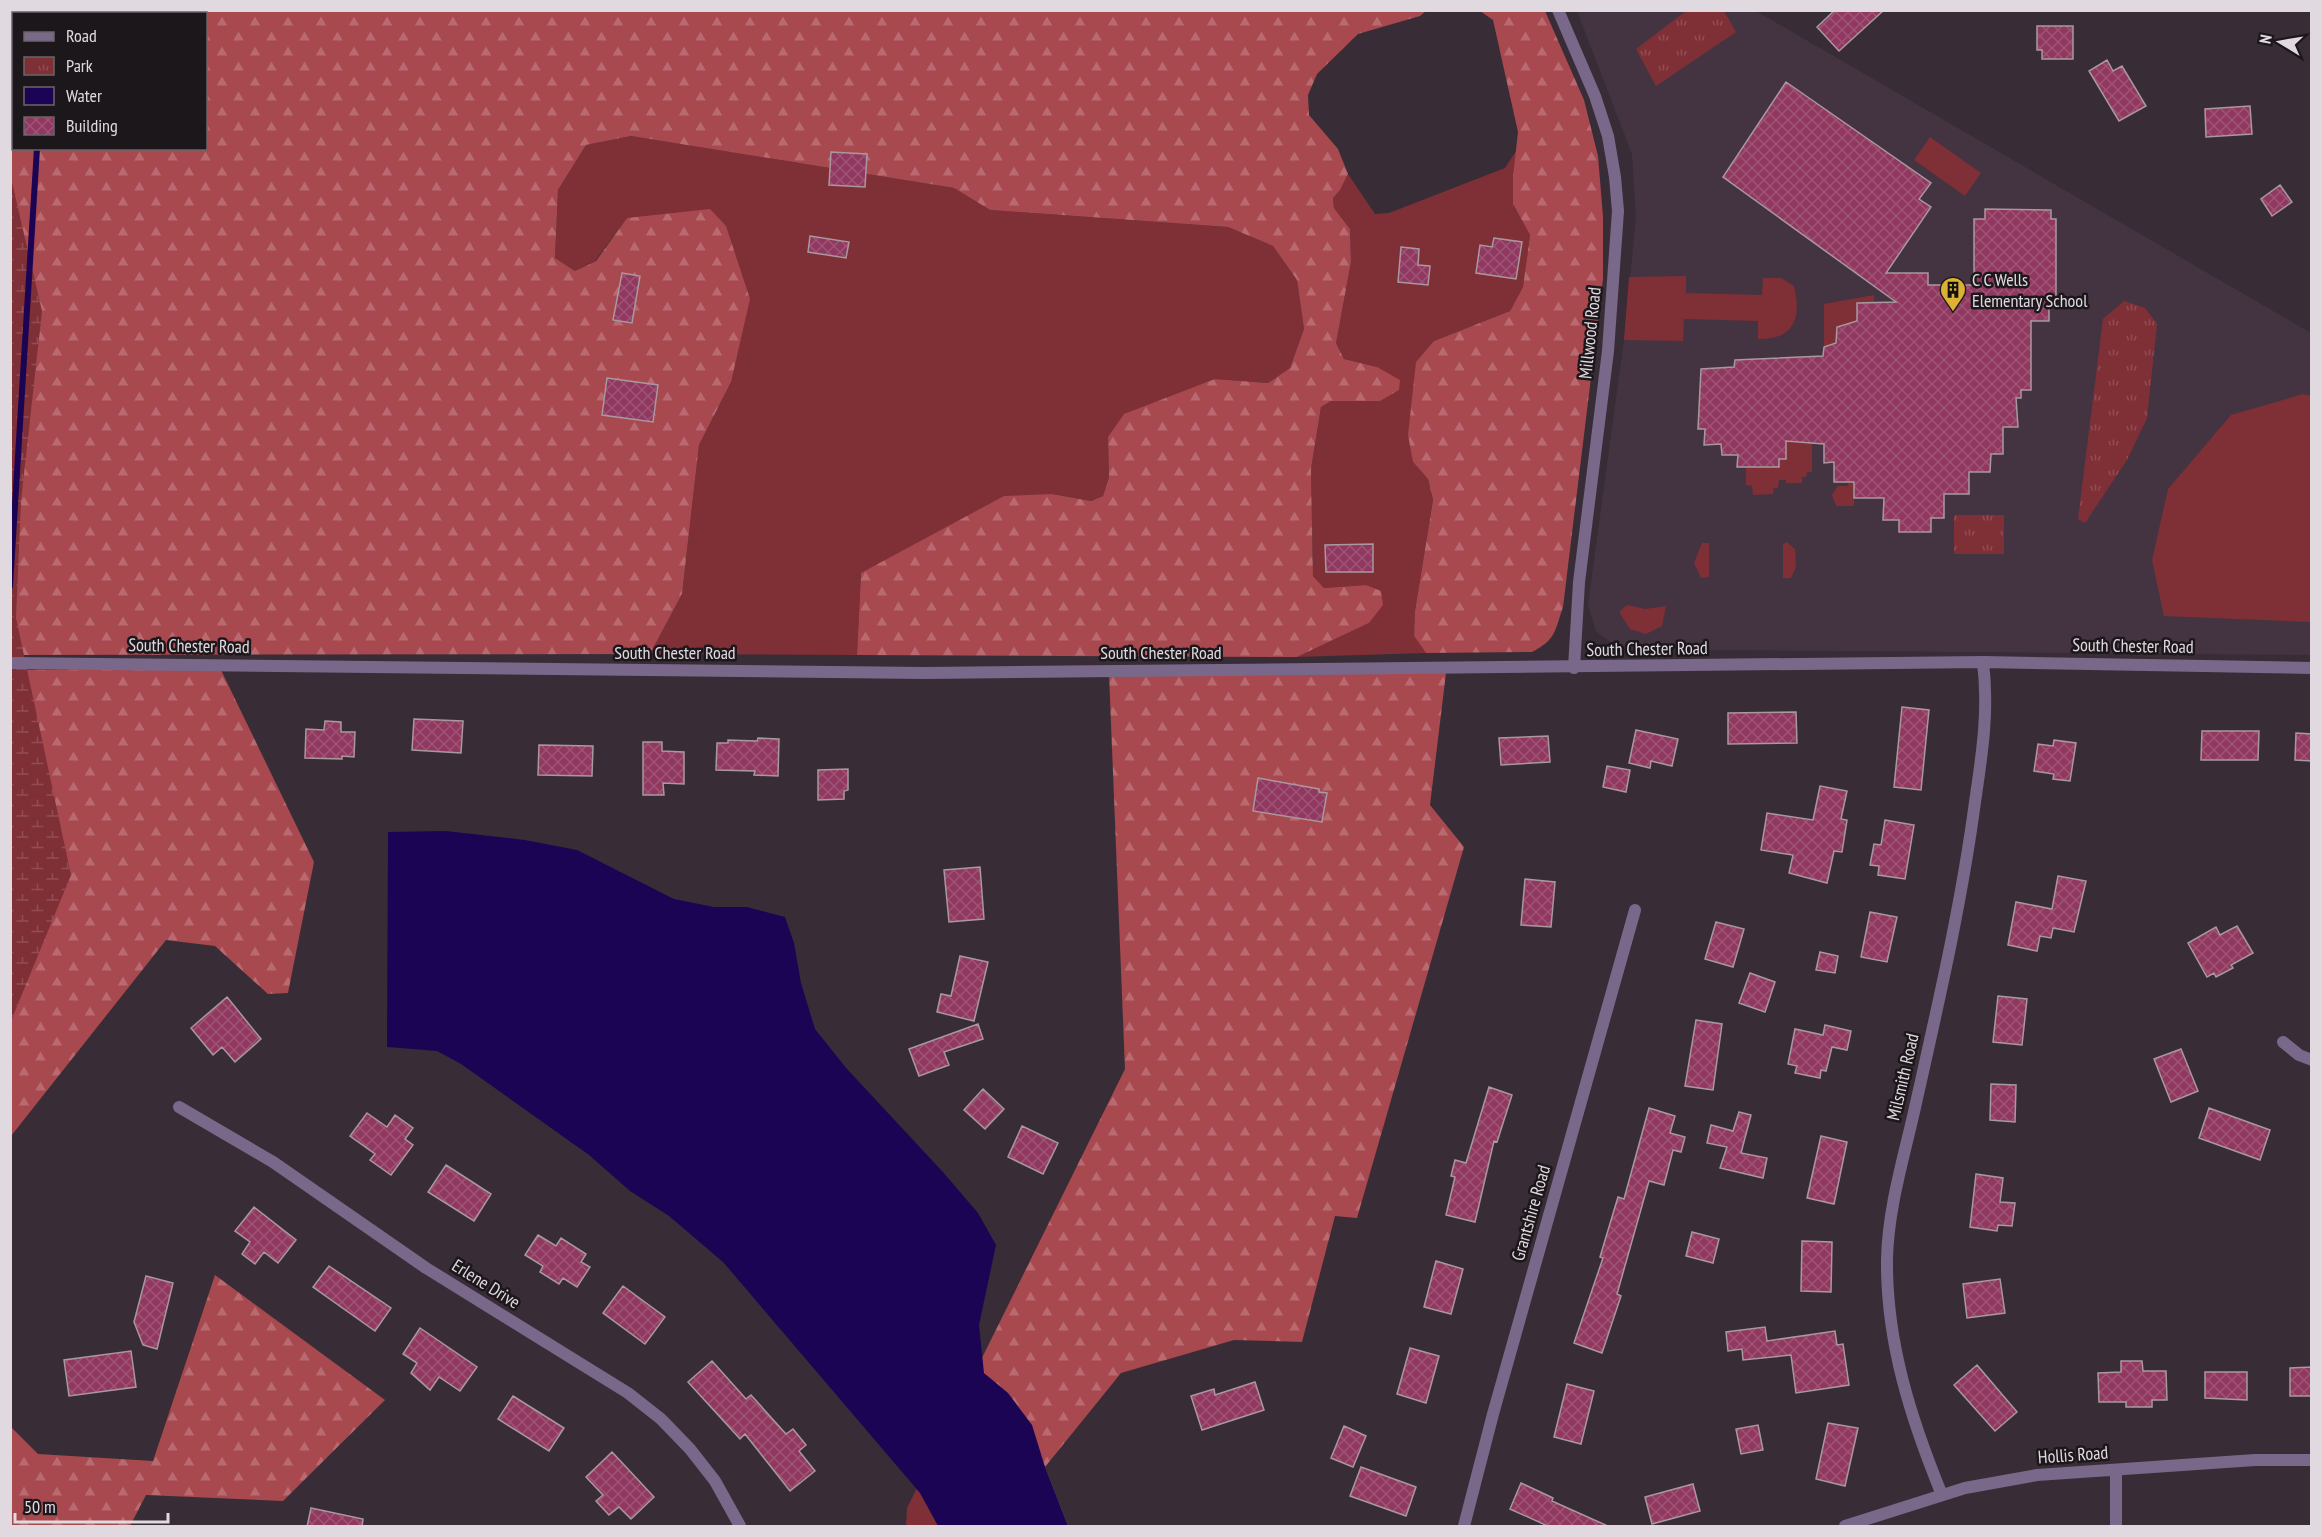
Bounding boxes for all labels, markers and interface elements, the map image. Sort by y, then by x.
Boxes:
legend [12,12,207,150]
north arrow [2250,12,2310,72]
text: Road [66,24,97,47]
text: N [2255,33,2276,45]
text: Park [66,54,93,77]
text: Water [66,84,102,107]
text: Building [66,114,118,137]
place label: C C Wells Elementary School [1972,268,2088,312]
building icon: C C Wells Elementary School [1938,275,1968,313]
street label: Millwood Road [1573,286,1606,380]
street label: South Chester Road [128,633,250,658]
street label: South Chester Road [2072,633,2194,658]
street label: South Chester Road [1586,636,1708,661]
street label: South Chester Road [614,641,736,664]
street label: South Chester Road [1100,641,1222,664]
street label: Milsmith Road [1881,1031,1924,1123]
street label: Grantshire Road [1506,1162,1555,1263]
street label: Erlene Drive [448,1254,525,1314]
street label: Hollis Road [2037,1441,2109,1468]
scale bar [15,1486,168,1524]
text: 50 m [24,1495,56,1518]

